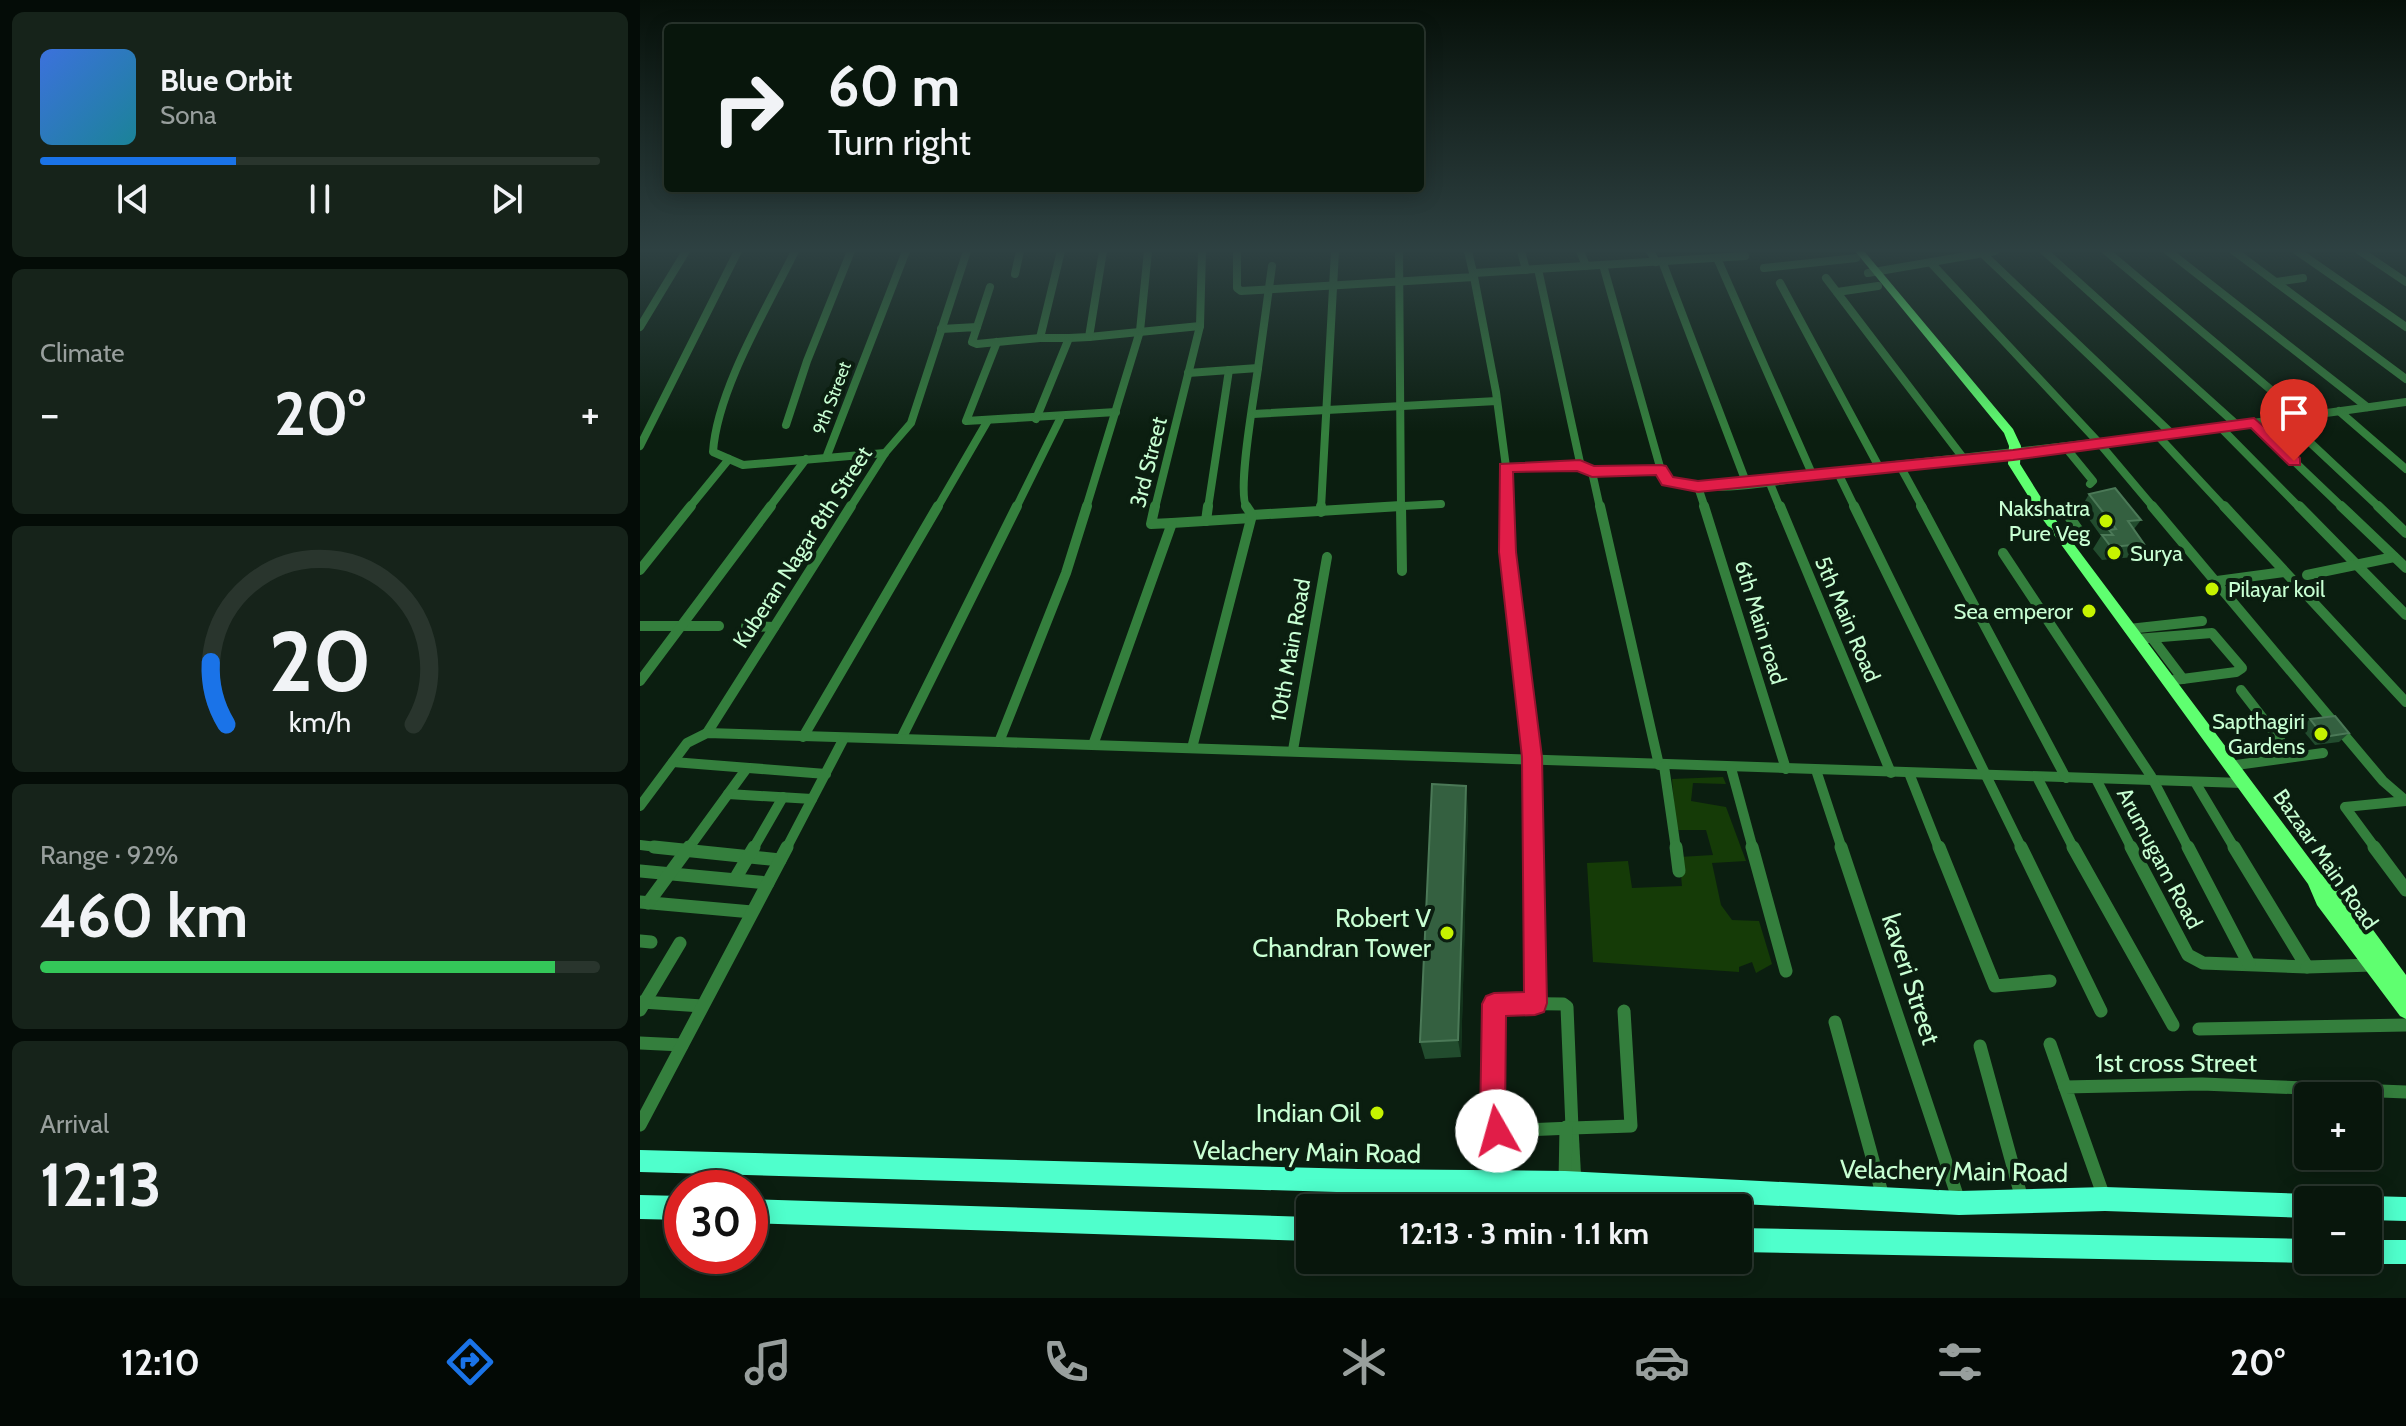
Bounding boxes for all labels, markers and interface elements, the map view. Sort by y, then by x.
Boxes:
text: 60 m [828,52,960,120]
icon: right [696,56,800,160]
text: Blue Orbit [160,62,292,99]
text: Sona [160,99,217,131]
text: Turn right [828,120,971,164]
icon: previous [111,177,155,221]
icon: pause [298,177,342,221]
icon: next [485,177,529,221]
text: Climate [40,337,125,369]
street label: 9th Street [808,358,856,438]
text: 20° [274,377,366,450]
pin [2260,379,2328,461]
text: − [40,387,59,440]
text: + [581,387,600,440]
icon: arrive [2272,391,2316,435]
street label: 3rd Street [1124,414,1173,510]
street label: Kuberan Nagar 8th Street [727,441,878,653]
place label: Nakshatra Pure Veg [1998,495,2091,547]
marker: Nakshatra Pure Veg [2097,512,2115,530]
place label: Surya [2130,540,2183,567]
marker: Surya [2105,544,2123,562]
street label: 5th Main Road [1809,552,1886,686]
street label: 6th Main road [1729,557,1792,688]
street label: 10th Main Road [1265,576,1316,724]
place label: Pilayar koil [2228,576,2326,603]
marker: Pilayar koil [2203,580,2221,598]
place label: Sea emperor [1954,598,2073,625]
marker: Sea emperor [2080,602,2098,620]
text: 20 [269,611,371,712]
text: km/h [289,704,351,739]
place label: Sapthagiri Gardens [2212,708,2305,760]
marker: Sapthagiri Gardens [2312,725,2330,743]
street label: Arumugam Road [2111,783,2208,934]
street label: Bazaar Main Road [2267,784,2384,935]
text: Range · 92% [40,839,178,871]
text: 460 km [40,879,248,952]
place label: Robert V Chandran Tower [1252,902,1432,964]
street label: kaveri Street [1875,909,1947,1049]
marker: Robert V Chandran Tower [1438,924,1456,942]
street label: 1st cross Street [2095,1047,2257,1079]
map controls [2294,1082,2382,1274]
button: + [2294,1082,2382,1170]
position arrow [1455,1089,1539,1173]
place label: Indian Oil [1256,1097,1361,1129]
marker: Indian Oil [1368,1104,1386,1122]
text: Arrival [40,1108,109,1140]
street label: Velachery Main Road [1193,1134,1421,1170]
text: 12:13 [40,1148,162,1221]
street label: Velachery Main Road [1840,1153,2068,1189]
speed limit sign: 30 [664,1170,768,1274]
button: − [2294,1186,2382,1274]
text: 12:13 · 3 min · 1.1 km [1399,1215,1649,1252]
icon: directions [442,1334,498,1390]
icon: music [740,1334,796,1390]
icon: phone [1038,1334,1094,1390]
icon: climate [1336,1334,1392,1390]
icon: car [1634,1334,1690,1390]
icon: filters [1932,1334,1988,1390]
text: 12:10 [121,1340,200,1384]
text: 20° [2230,1340,2285,1384]

